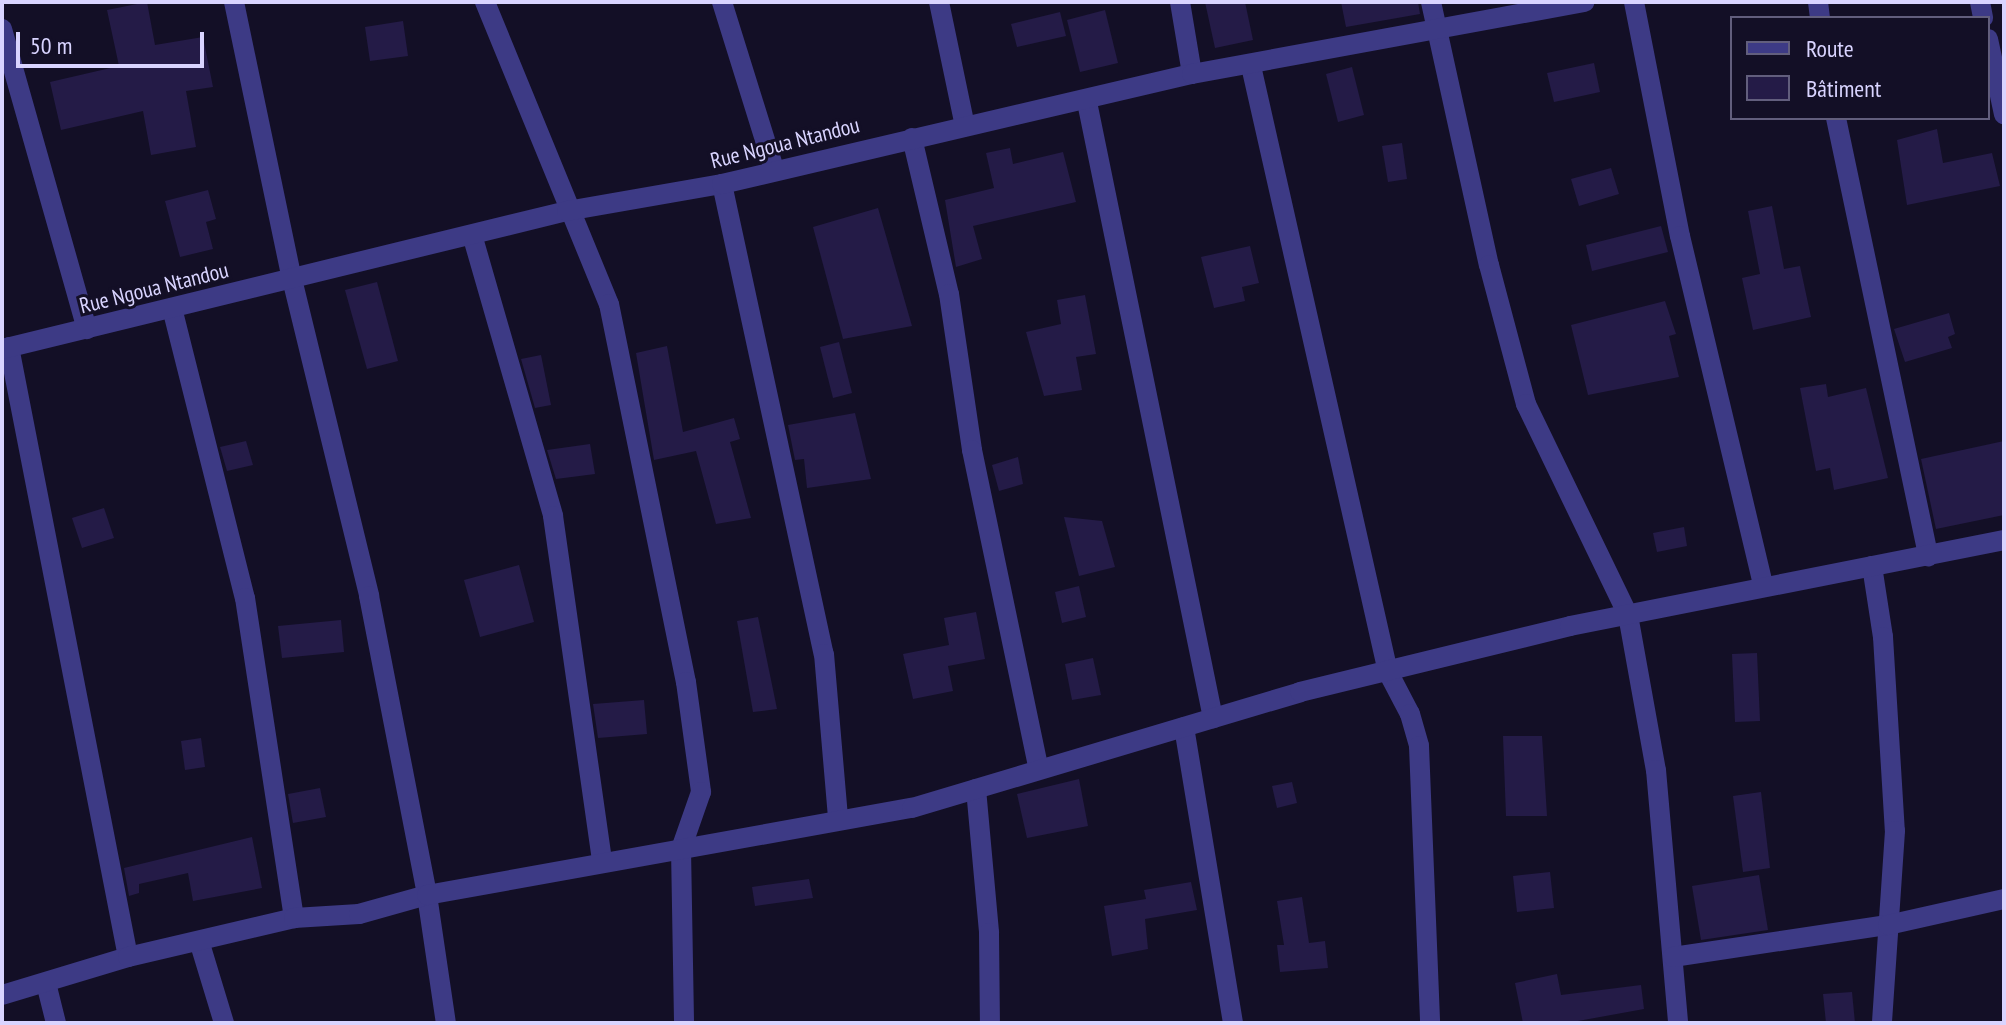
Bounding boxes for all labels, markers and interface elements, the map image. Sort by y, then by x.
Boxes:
scale bar [20,16,208,66]
legend [1730,16,1990,120]
text: 50 m [30,30,72,61]
text: Route [1806,33,1854,64]
text: Bâtiment [1806,73,1881,104]
street label: Rue Ngoua Ntandou [708,112,862,174]
street label: Rue Ngoua Ntandou [77,257,231,319]

